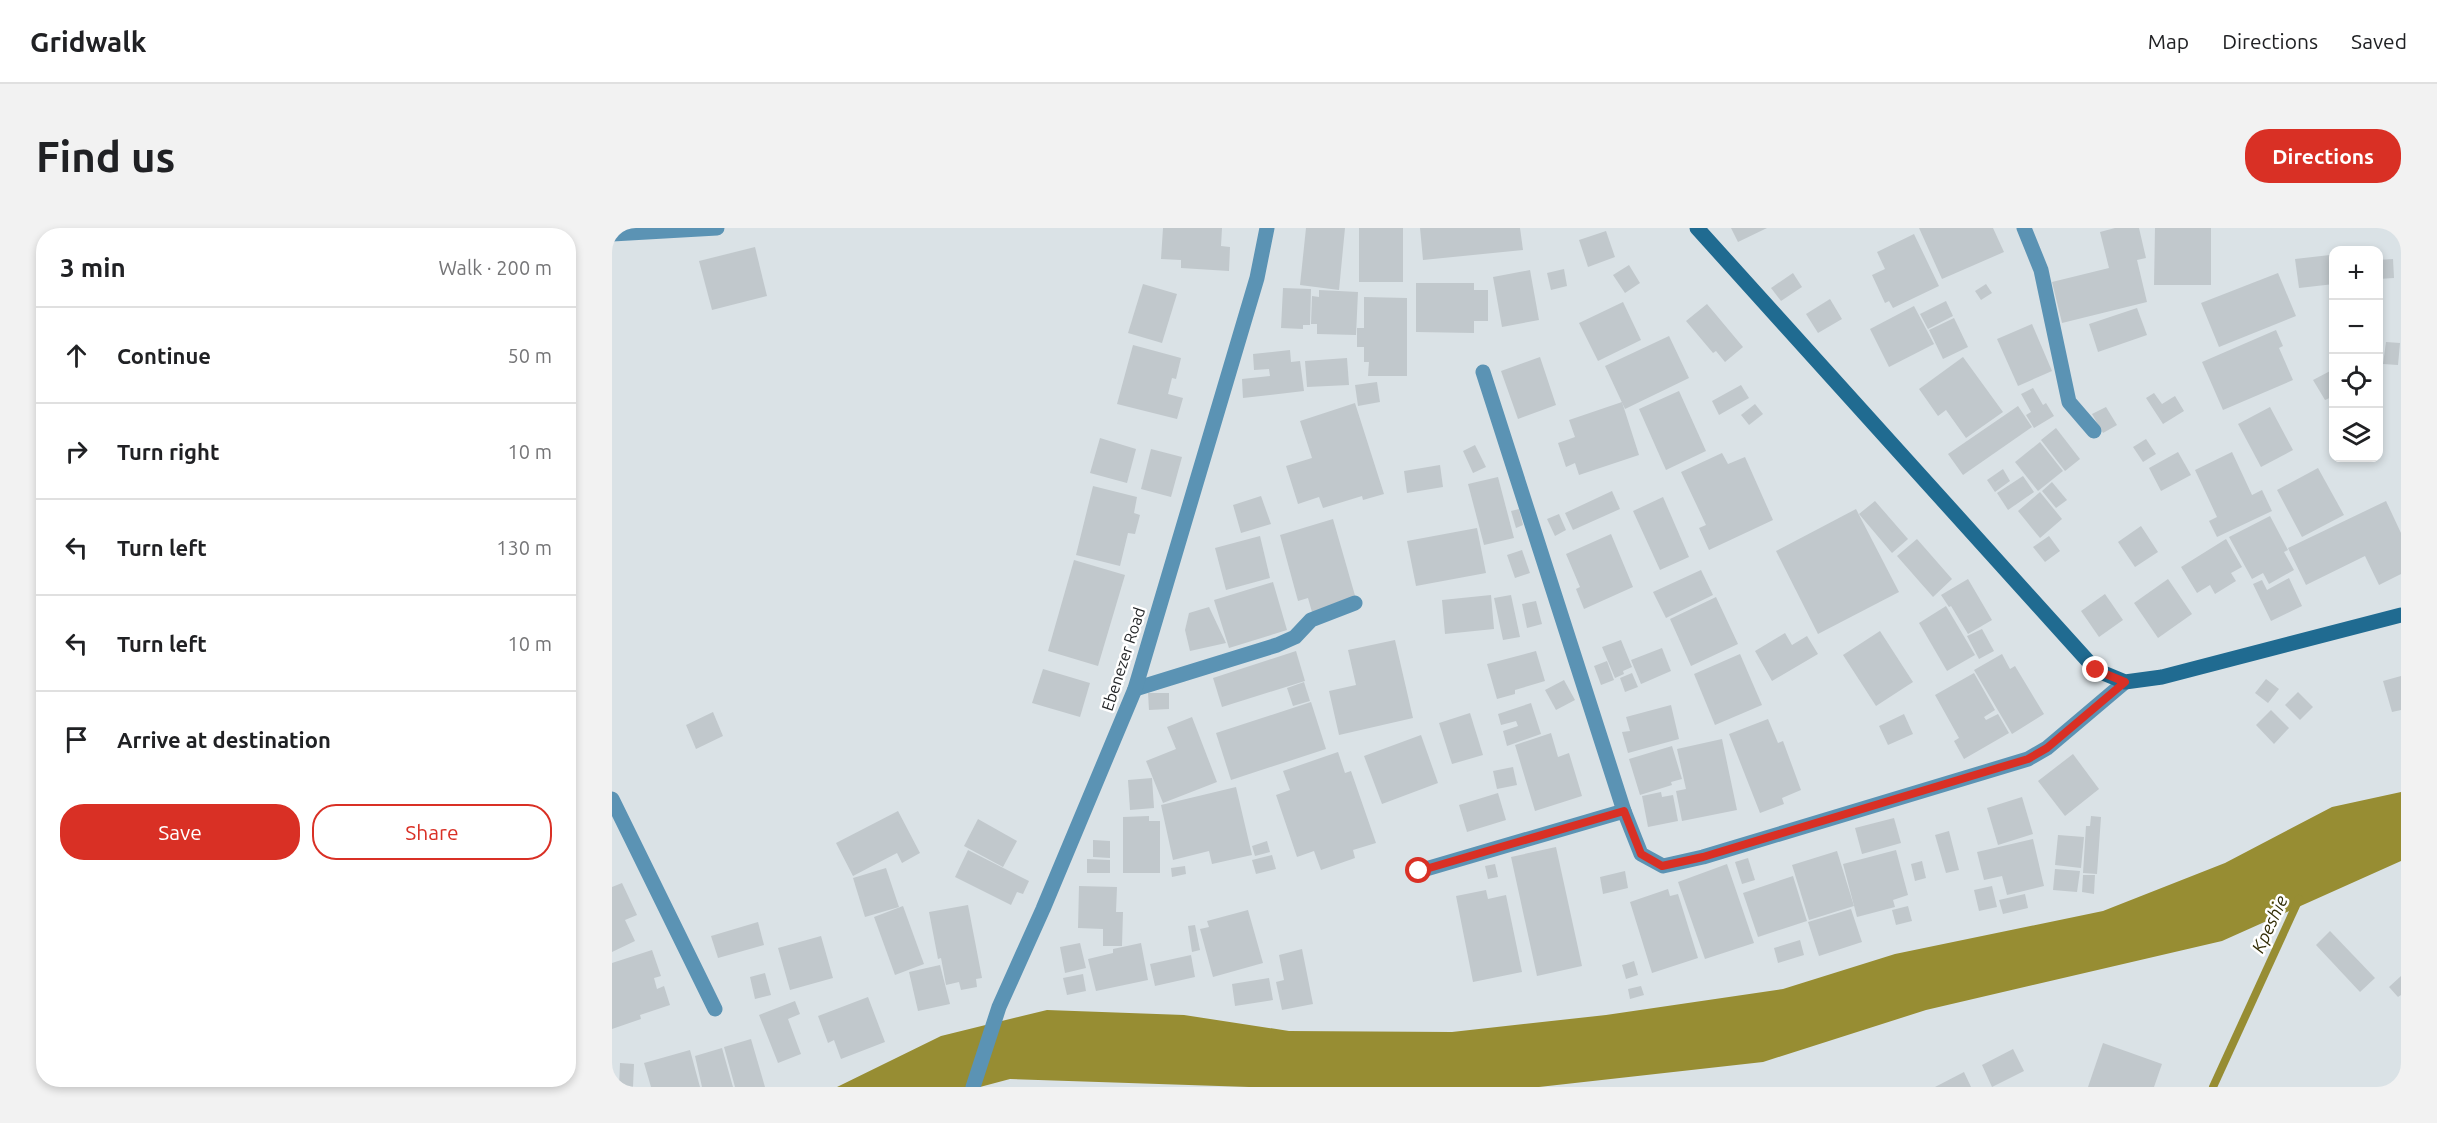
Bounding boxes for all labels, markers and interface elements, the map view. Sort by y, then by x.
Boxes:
text: Gridwalk [30,26,147,57]
text: Map [2148,29,2189,53]
text: Directions [2222,29,2318,53]
text: Saved [2351,29,2407,53]
button: Directions [2245,129,2401,183]
text: Find us [36,133,175,180]
map controls [2329,246,2383,462]
button: + [2329,246,2383,300]
text: 3 min [60,253,126,282]
text: Walk · 200 m [439,256,552,279]
button: − [2329,300,2383,354]
icon: ahead [60,339,93,372]
text: Continue [117,343,211,368]
text: 50 m [508,344,552,367]
button: locate [2329,354,2383,408]
button: layers [2329,408,2383,462]
icon: right [60,435,93,468]
text: Turn right [117,439,219,464]
text: 10 m [508,440,552,463]
icon: left [60,531,93,564]
text: Turn left [117,535,207,560]
text: 130 m [496,536,552,559]
street label: Ebenezer Road [1098,605,1148,713]
icon: left [60,627,93,660]
text: Turn left [117,631,207,656]
text: 10 m [508,632,552,655]
route end [2082,656,2108,682]
icon: arrive [60,723,93,756]
text: Arrive at destination [117,727,331,752]
button: Save [60,804,300,860]
button: Share [312,804,552,860]
route start [1405,857,1431,883]
water label: Kpeshie [2247,892,2291,956]

